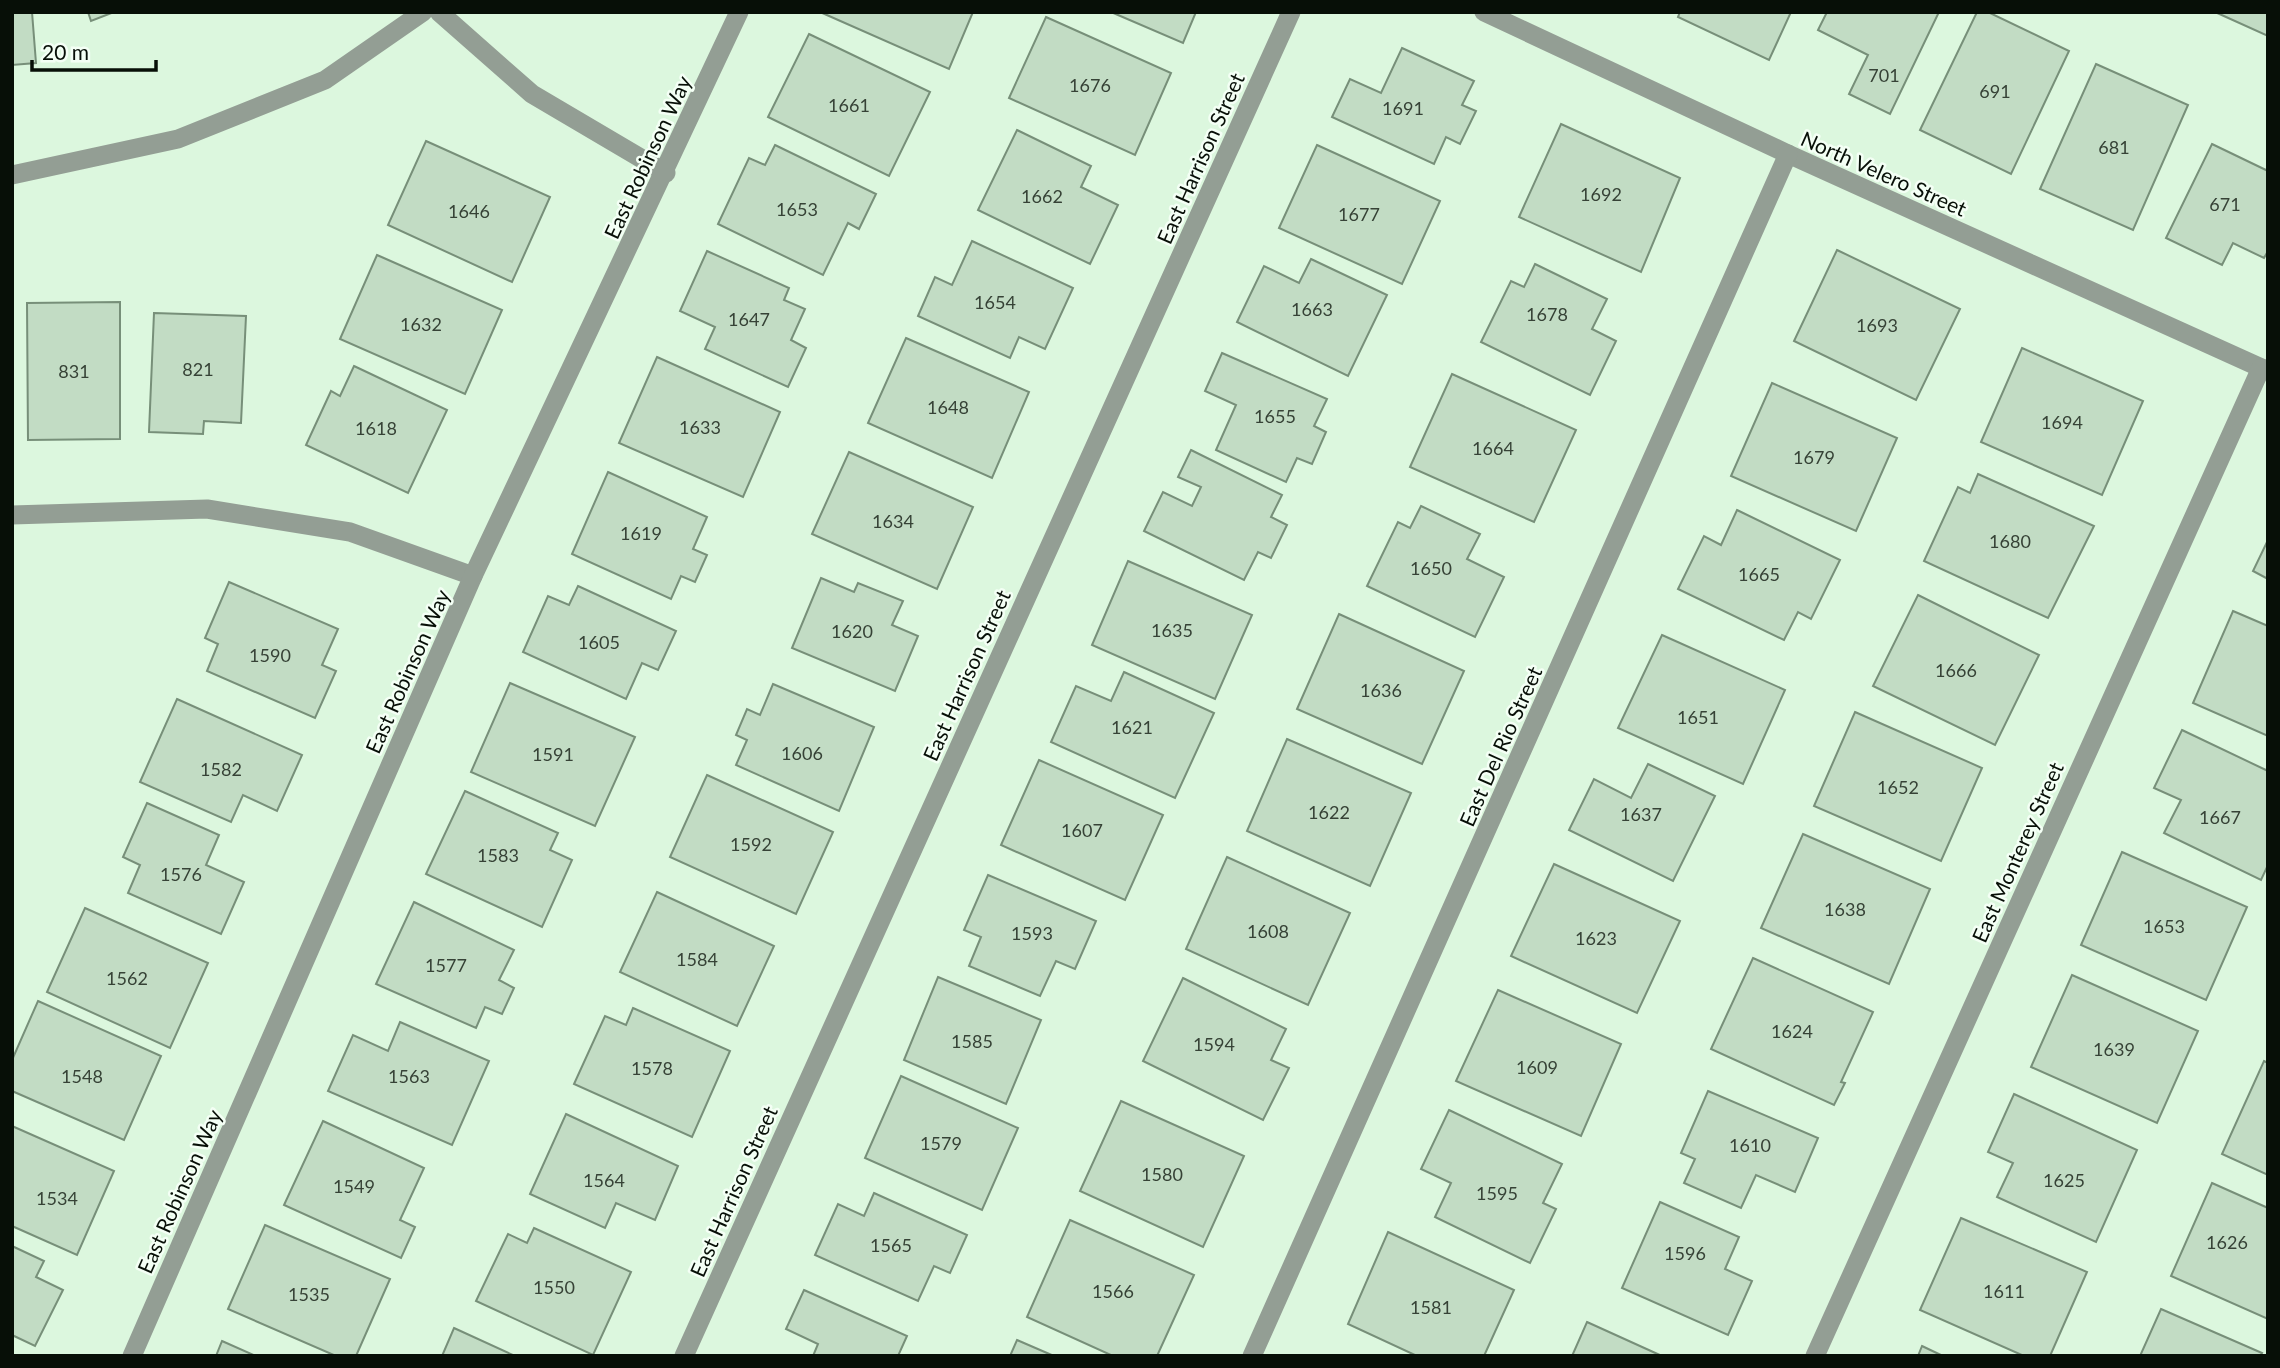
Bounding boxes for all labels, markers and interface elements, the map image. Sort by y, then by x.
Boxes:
scale bar [32,28,156,72]
text: 20 m [42,39,89,64]
house number: 701 [1868,64,1900,86]
street label: East Harrison Street [1151,68,1249,247]
street label: East Robinson Way [598,71,696,242]
house number: 1676 [1069,74,1111,96]
house number: 691 [1979,80,2011,102]
house number: 1661 [828,94,870,116]
house number: 1691 [1382,97,1424,119]
street label: North Velero Street [1797,125,1971,221]
house number: 681 [2098,136,2130,158]
house number: 1692 [1580,183,1622,205]
house number: 1662 [1021,185,1063,207]
house number: 671 [2209,193,2241,215]
house number: 1653 [776,198,818,220]
house number: 1646 [448,200,490,222]
house number: 1677 [1338,203,1380,225]
house number: 1654 [974,291,1016,313]
house number: 1663 [1291,298,1333,320]
house number: 1678 [1526,303,1568,325]
house number: 1647 [728,308,770,330]
house number: 1632 [400,313,442,335]
house number: 1693 [1856,314,1898,336]
house number: 821 [182,358,214,380]
house number: 831 [58,360,90,382]
house number: 1648 [927,396,969,418]
house number: 1655 [1254,405,1296,427]
house number: 1694 [2041,411,2083,433]
house number: 1633 [679,416,721,438]
house number: 1618 [355,417,397,439]
house number: 1664 [1472,437,1514,459]
house number: 1679 [1793,446,1835,468]
house number: 1634 [872,510,914,532]
house number: 1619 [620,522,662,544]
house number: 1680 [1989,530,2031,552]
house number: 1650 [1410,557,1452,579]
house number: 1665 [1738,563,1780,585]
street label: East Robinson Way [360,585,454,757]
street label: East Harrison Street [917,585,1015,764]
house number: 1635 [1151,619,1193,641]
house number: 1620 [831,620,873,642]
house number: 1605 [578,631,620,653]
house number: 1590 [249,644,291,666]
house number: 1666 [1935,659,1977,681]
street label: East Del Rio Street [1454,662,1547,830]
house number: 1636 [1360,679,1402,701]
house number: 1651 [1677,706,1719,728]
house number: 1621 [1111,716,1153,738]
house number: 1606 [781,742,823,764]
house number: 1591 [532,743,574,765]
house number: 1582 [200,758,242,780]
street label: East Monterey Street [1966,758,2068,946]
house number: 1652 [1877,776,1919,798]
house number: 1622 [1308,801,1350,823]
house number: 1637 [1620,803,1662,825]
house number: 1667 [2199,806,2241,828]
house number: 1607 [1061,819,1103,841]
house number: 1592 [730,833,772,855]
house number: 1583 [477,844,519,866]
house number: 1576 [160,863,202,885]
house number: 1638 [1824,898,1866,920]
house number: 1653 [2143,915,2185,937]
house number: 1608 [1247,920,1289,942]
house number: 1593 [1011,922,1053,944]
house number: 1623 [1575,927,1617,949]
house number: 1584 [676,948,718,970]
house number: 1577 [425,954,467,976]
house number: 1562 [106,967,148,989]
house number: 1624 [1771,1020,1813,1042]
house number: 1585 [951,1030,993,1052]
house number: 1594 [1193,1033,1235,1055]
house number: 1639 [2093,1038,2135,1060]
house number: 1609 [1516,1056,1558,1078]
house number: 1578 [631,1057,673,1079]
house number: 1548 [61,1065,103,1087]
house number: 1563 [388,1065,430,1087]
street label: East Harrison Street [684,1101,782,1280]
street label: East Robinson Way [132,1105,226,1277]
house number: 1579 [920,1132,962,1154]
house number: 1610 [1729,1134,1771,1156]
house number: 1580 [1141,1163,1183,1185]
house number: 1564 [583,1169,625,1191]
house number: 1625 [2043,1169,2085,1191]
house number: 1549 [333,1175,375,1197]
house number: 1595 [1476,1182,1518,1204]
house number: 1534 [36,1187,78,1209]
house number: 1626 [2206,1231,2248,1253]
house number: 1565 [870,1234,912,1256]
house number: 1596 [1664,1242,1706,1264]
house number: 1550 [533,1276,575,1298]
house number: 1566 [1092,1280,1134,1302]
house number: 1611 [1983,1280,2025,1302]
house number: 1535 [288,1283,330,1305]
house number: 1581 [1410,1296,1452,1318]

